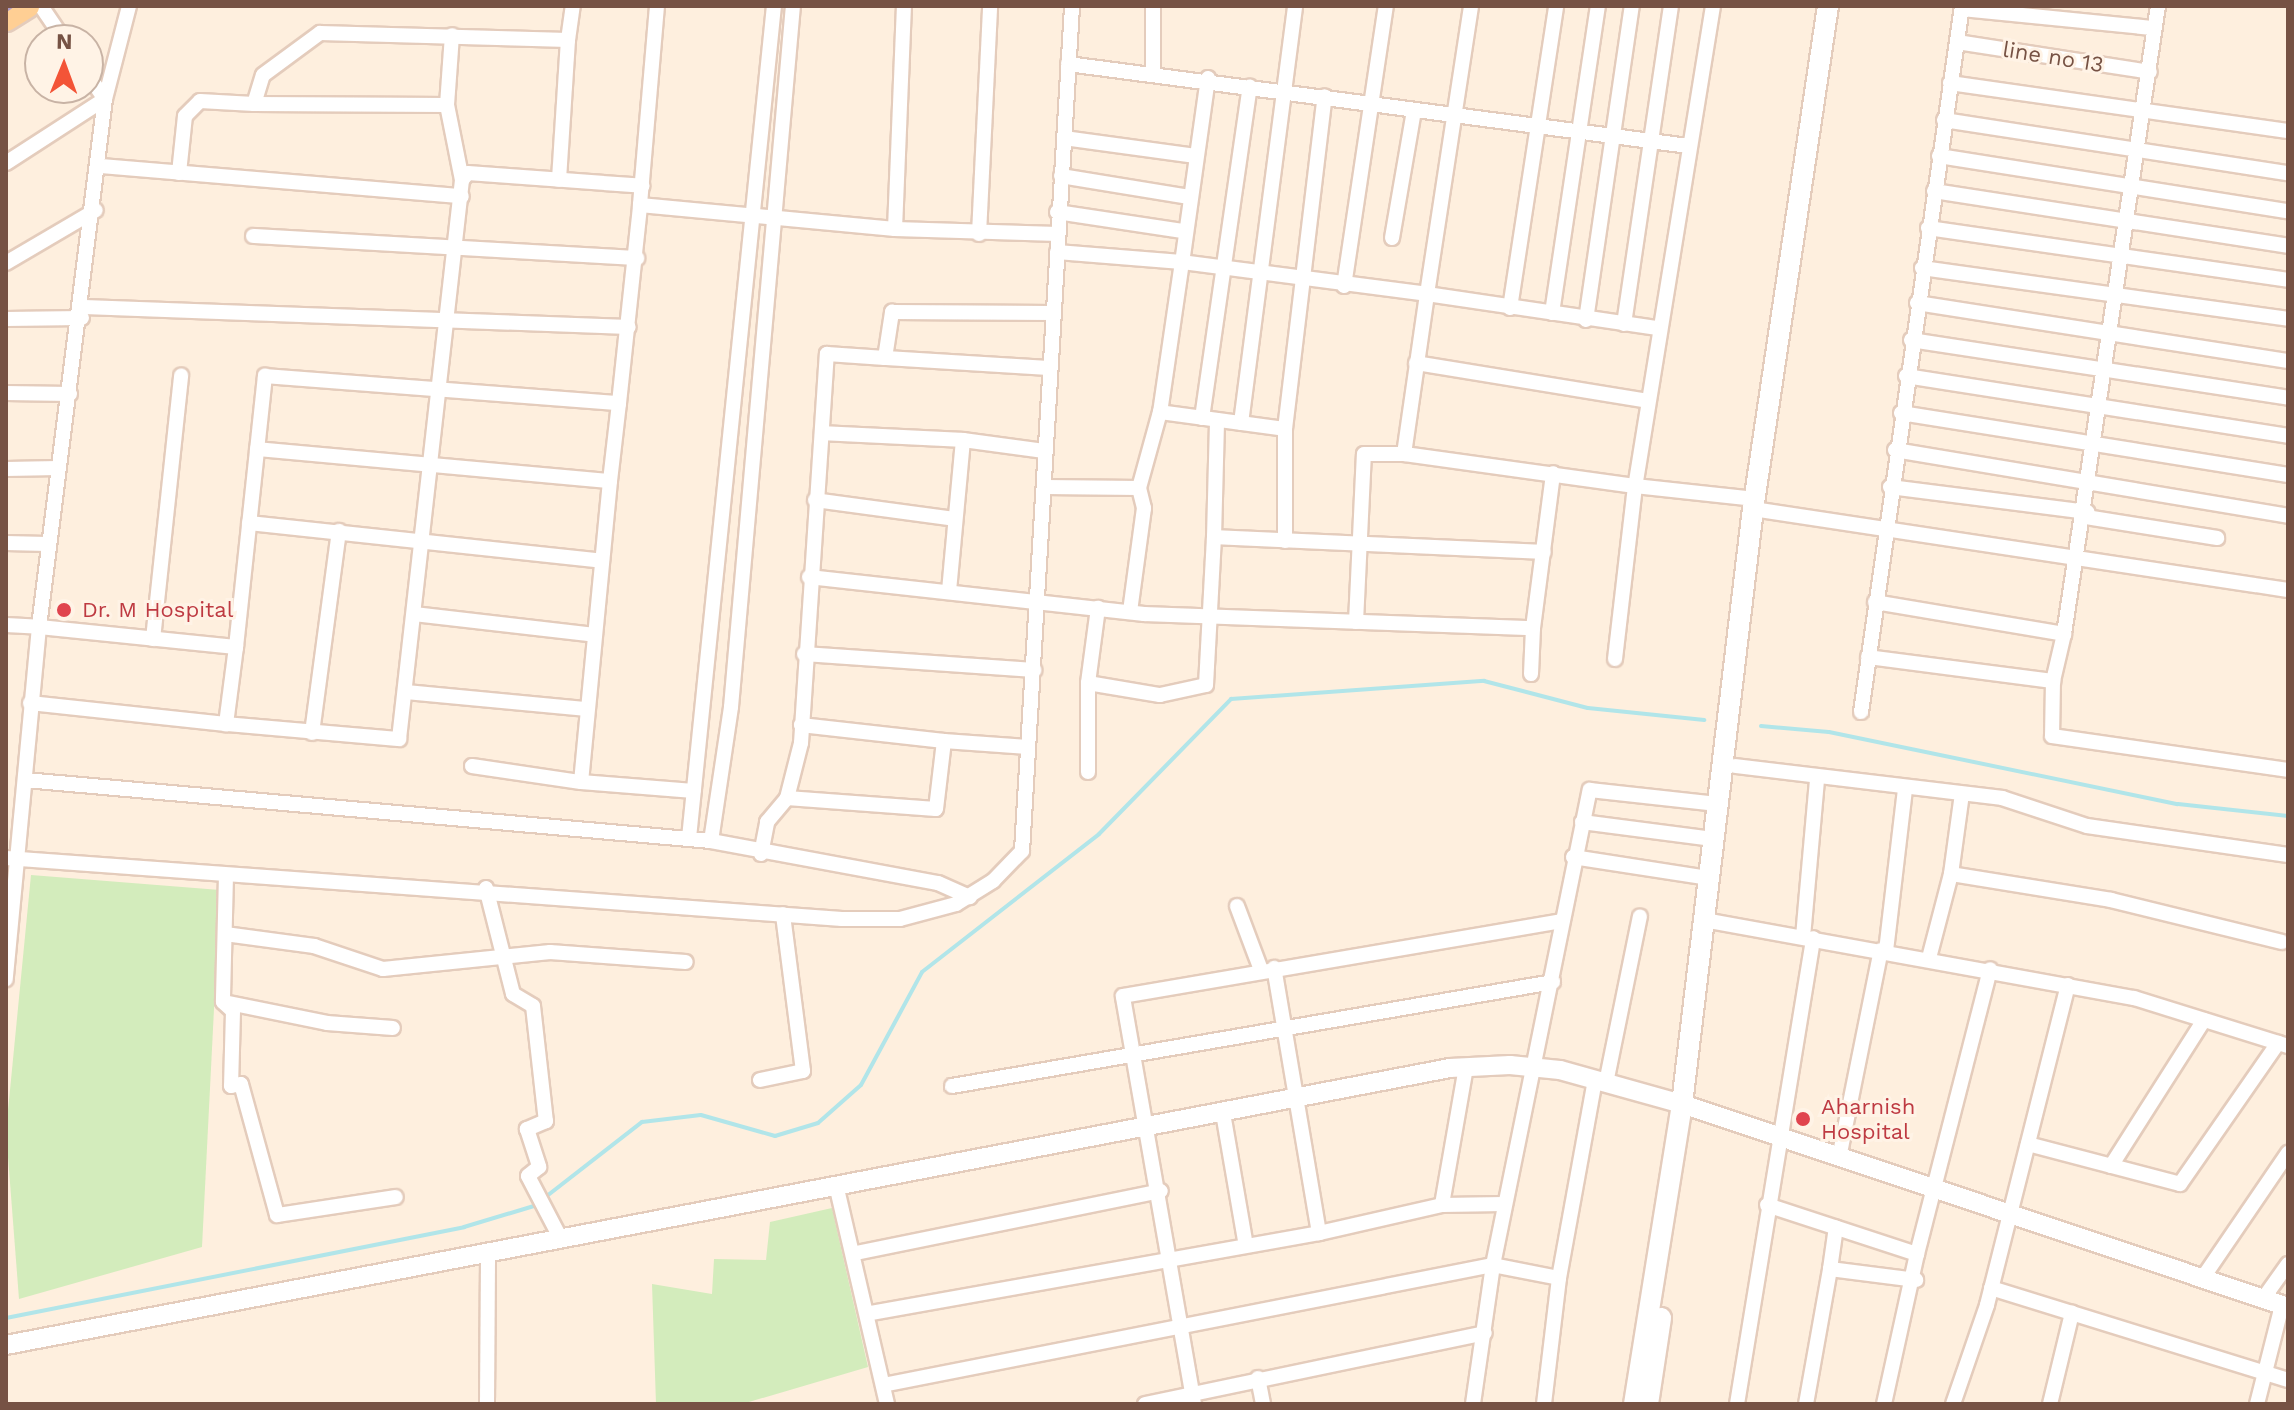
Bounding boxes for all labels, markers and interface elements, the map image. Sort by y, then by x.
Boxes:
north arrow [24,24,104,104]
text: N [56,29,73,54]
street label: line no 13 [2001,36,2105,78]
place label: Dr. M Hospital [82,597,233,623]
marker: Dr. M Hospital [53,599,75,621]
place label: Aharnish Hospital [1821,1093,1915,1144]
marker: Aharnish Hospital [1792,1108,1814,1130]

